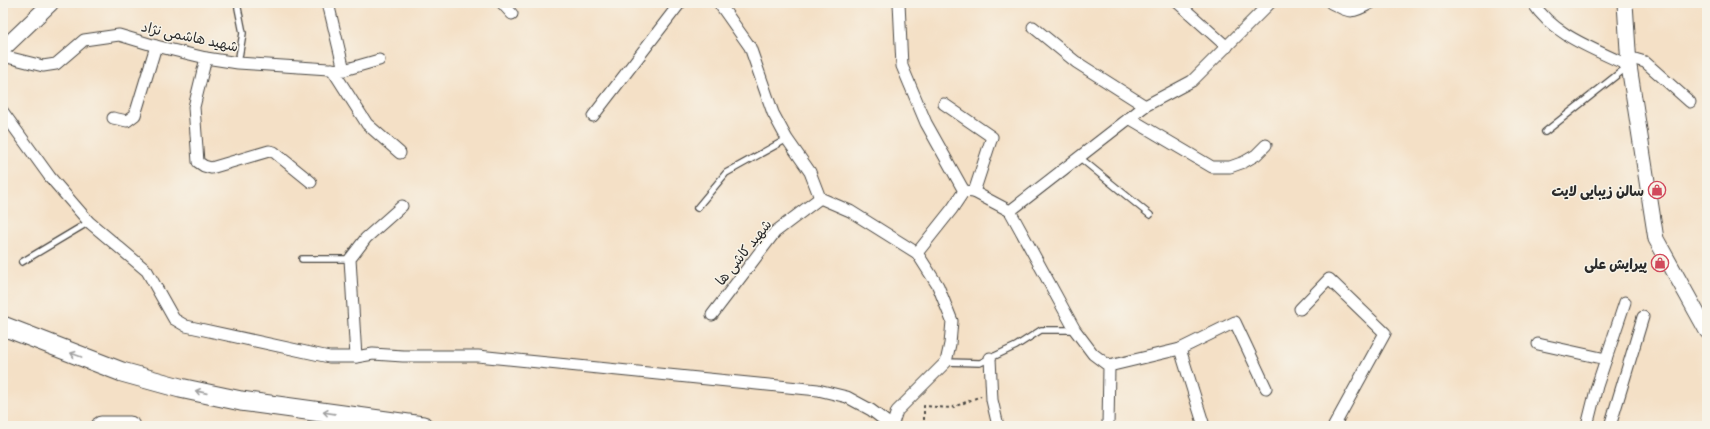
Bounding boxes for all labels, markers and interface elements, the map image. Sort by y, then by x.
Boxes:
street label: شهید هاشمی نژاد [140,16,240,56]
shop icon: سالن زیبایی لایت [1647,180,1667,200]
place label: سالن زیبایی لایت [1552,181,1644,200]
street label: شهید کاشی ها [710,215,776,289]
shop icon: پیرایش علی [1650,253,1670,273]
place label: پیرایش علی [1584,254,1647,273]
one-way arrow [70,351,83,358]
one-way arrow [194,388,207,396]
one-way arrow [323,409,336,417]

